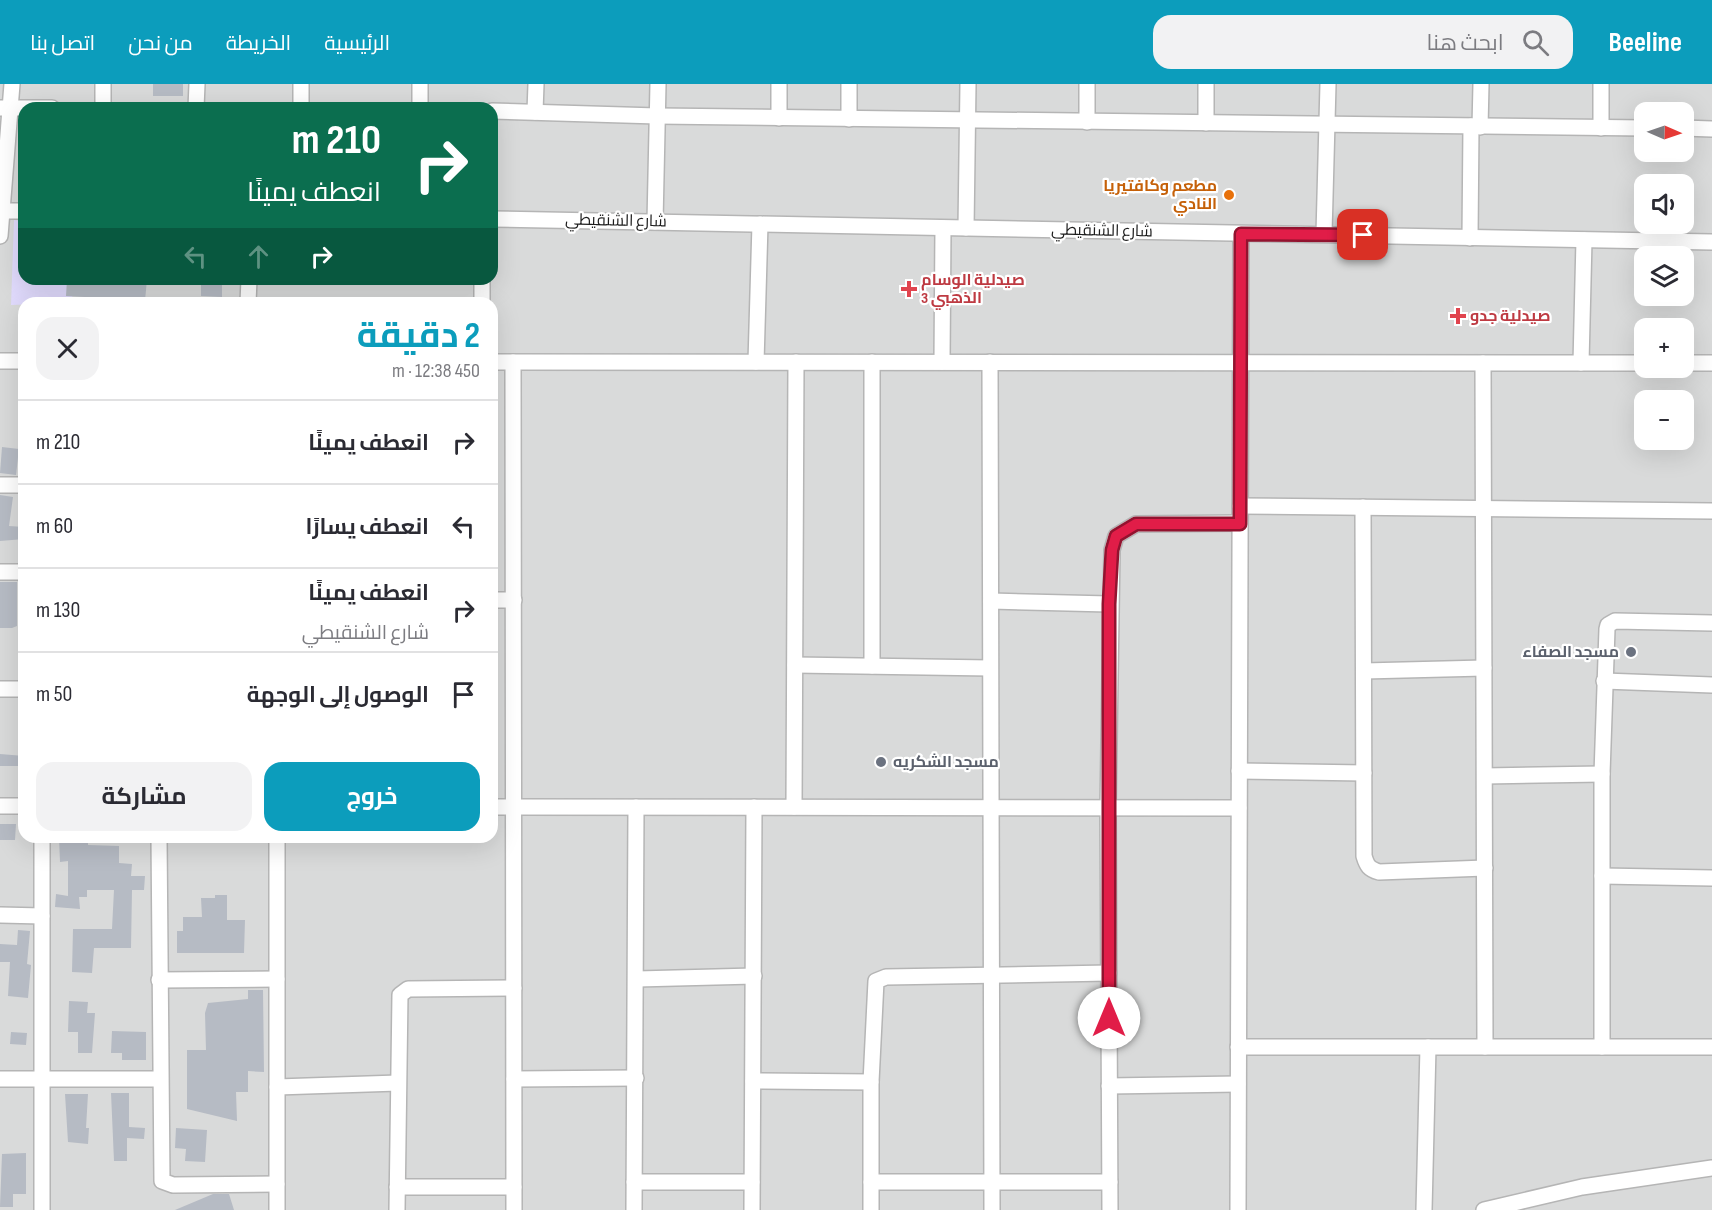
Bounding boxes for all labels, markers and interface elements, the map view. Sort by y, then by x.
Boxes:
search box [1153,15,1573,69]
icon: search [1519,26,1552,59]
text: Beeline [1609,26,1682,59]
text: ابحث هنا [1427,30,1504,57]
text: اتصل بنا [30,31,95,56]
text: من نحن [128,31,193,56]
text: الخريطة [226,31,291,56]
text: الرئيسية [324,31,390,56]
north arrow [1634,102,1694,162]
map controls [1634,102,1694,450]
text: 210 m [292,115,381,166]
icon: right [402,126,480,204]
button: sound [1634,174,1694,234]
text: انعطف يمينًا [247,177,381,209]
place label: مطعم وكافتيريا النادي [1103,177,1217,216]
marker: مطعم وكافتيريا النادي [1222,188,1236,202]
pin [1337,209,1388,260]
street label: شارع الشنقيطي [565,211,667,234]
icon: arrive [1346,218,1379,251]
street label: شارع الشنقيطي [1051,221,1153,244]
icon: left [179,240,212,273]
icon: ahead [242,240,275,273]
icon: right [305,240,338,273]
button: layers [1634,246,1694,306]
place label: صيدلية الوسام الذهبي 3 [921,271,1025,310]
marker: صيدلية الوسام الذهبي 3 [902,282,916,296]
place label: صيدلية جدو [1470,307,1551,326]
marker: صيدلية جدو [1451,309,1465,323]
text: 2 دقيقة [357,315,480,358]
button: close [36,317,99,380]
button: + [1634,318,1694,378]
text: 450 m · 12:38 [392,359,480,383]
button: − [1634,390,1694,450]
icon: right [447,426,480,459]
text: 210 m [36,429,80,456]
text: انعطف يمينًا [308,430,429,457]
icon: left [447,510,480,543]
text: 60 m [36,513,73,540]
text: انعطف يسارًا [306,514,429,541]
text: انعطف يمينًا [308,580,429,607]
icon: right [447,594,480,627]
text: 130 m [36,597,80,624]
text: شارع الشنقيطي [302,621,429,645]
place label: مسجد الصفاء [1523,643,1619,662]
marker: مسجد الصفاء [1624,645,1638,659]
icon: arrive [447,678,480,711]
text: 50 m [36,681,72,708]
text: الوصول إلى الوجهة [247,682,429,709]
place label: مسجد الشكريه [893,753,999,772]
marker: مسجد الشكريه [874,755,888,769]
button: مشاركة [36,762,252,831]
button: خروج [264,762,480,831]
position arrow [1077,986,1141,1050]

